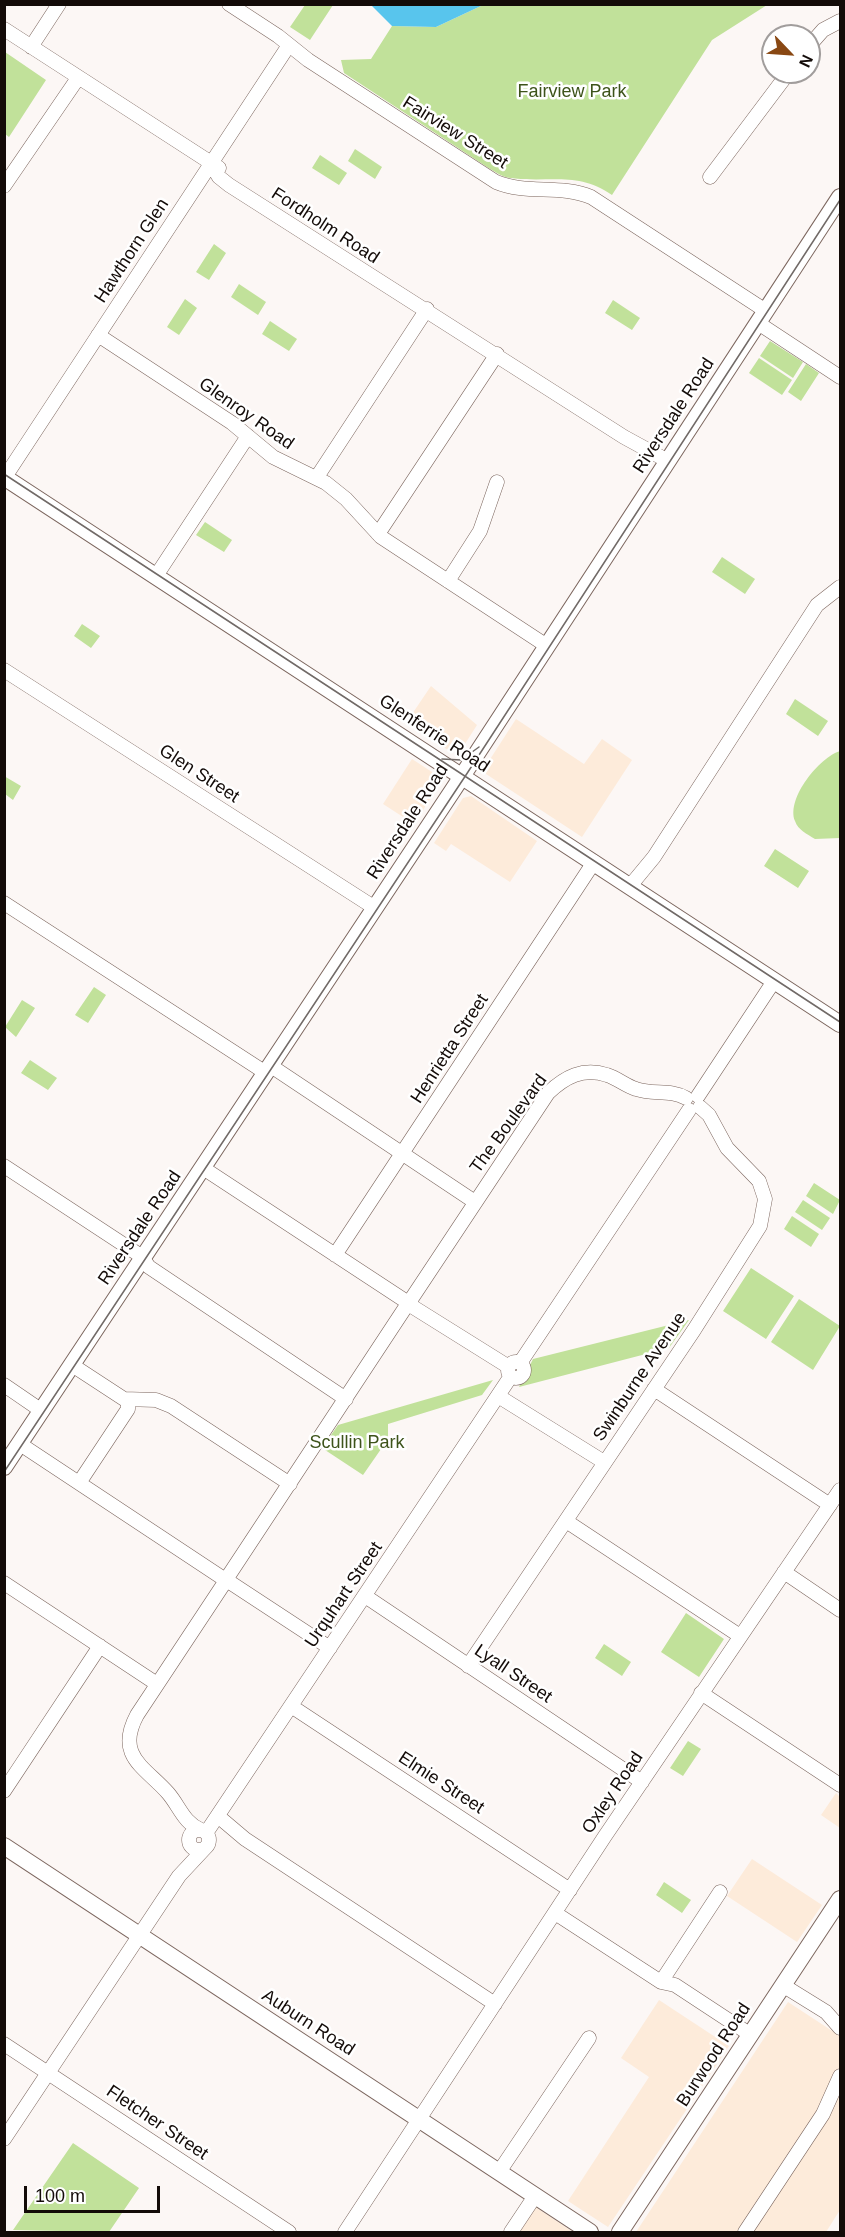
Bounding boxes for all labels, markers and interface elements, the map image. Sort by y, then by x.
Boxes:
north arrow [761,24,821,84]
text: N [796,52,816,70]
park label: Fairview Park [517,81,627,103]
street label: Fairview Street [398,92,512,174]
street label: Fordholm Road [267,183,383,269]
street label: Hawthorn Glen [90,195,174,307]
street label: Riversdale Road [629,354,719,478]
street label: Glenroy Road [194,373,298,455]
street label: Glenferrie Road [375,690,493,778]
street label: Glen Street [155,740,243,808]
street label: Riversdale Road [363,760,453,884]
street label: Henrietta Street [407,990,493,1108]
street label: The Boulevard [466,1070,552,1178]
street label: Riversdale Road [94,1167,186,1289]
street label: Swinburne Avenue [589,1308,691,1446]
park label: Scullin Park [309,1432,405,1454]
street label: Urquhart Street [301,1538,387,1652]
street label: Lyall Street [470,1640,556,1708]
street label: Elmie Street [394,1747,488,1819]
street label: Oxley Road [578,1748,648,1838]
street label: Auburn Road [258,1985,358,2061]
street label: Burwood Road [673,1999,755,2111]
street label: Fletcher Street [102,2081,212,2165]
scale bar [27,2174,164,2212]
text: 100 m [35,2186,85,2206]

